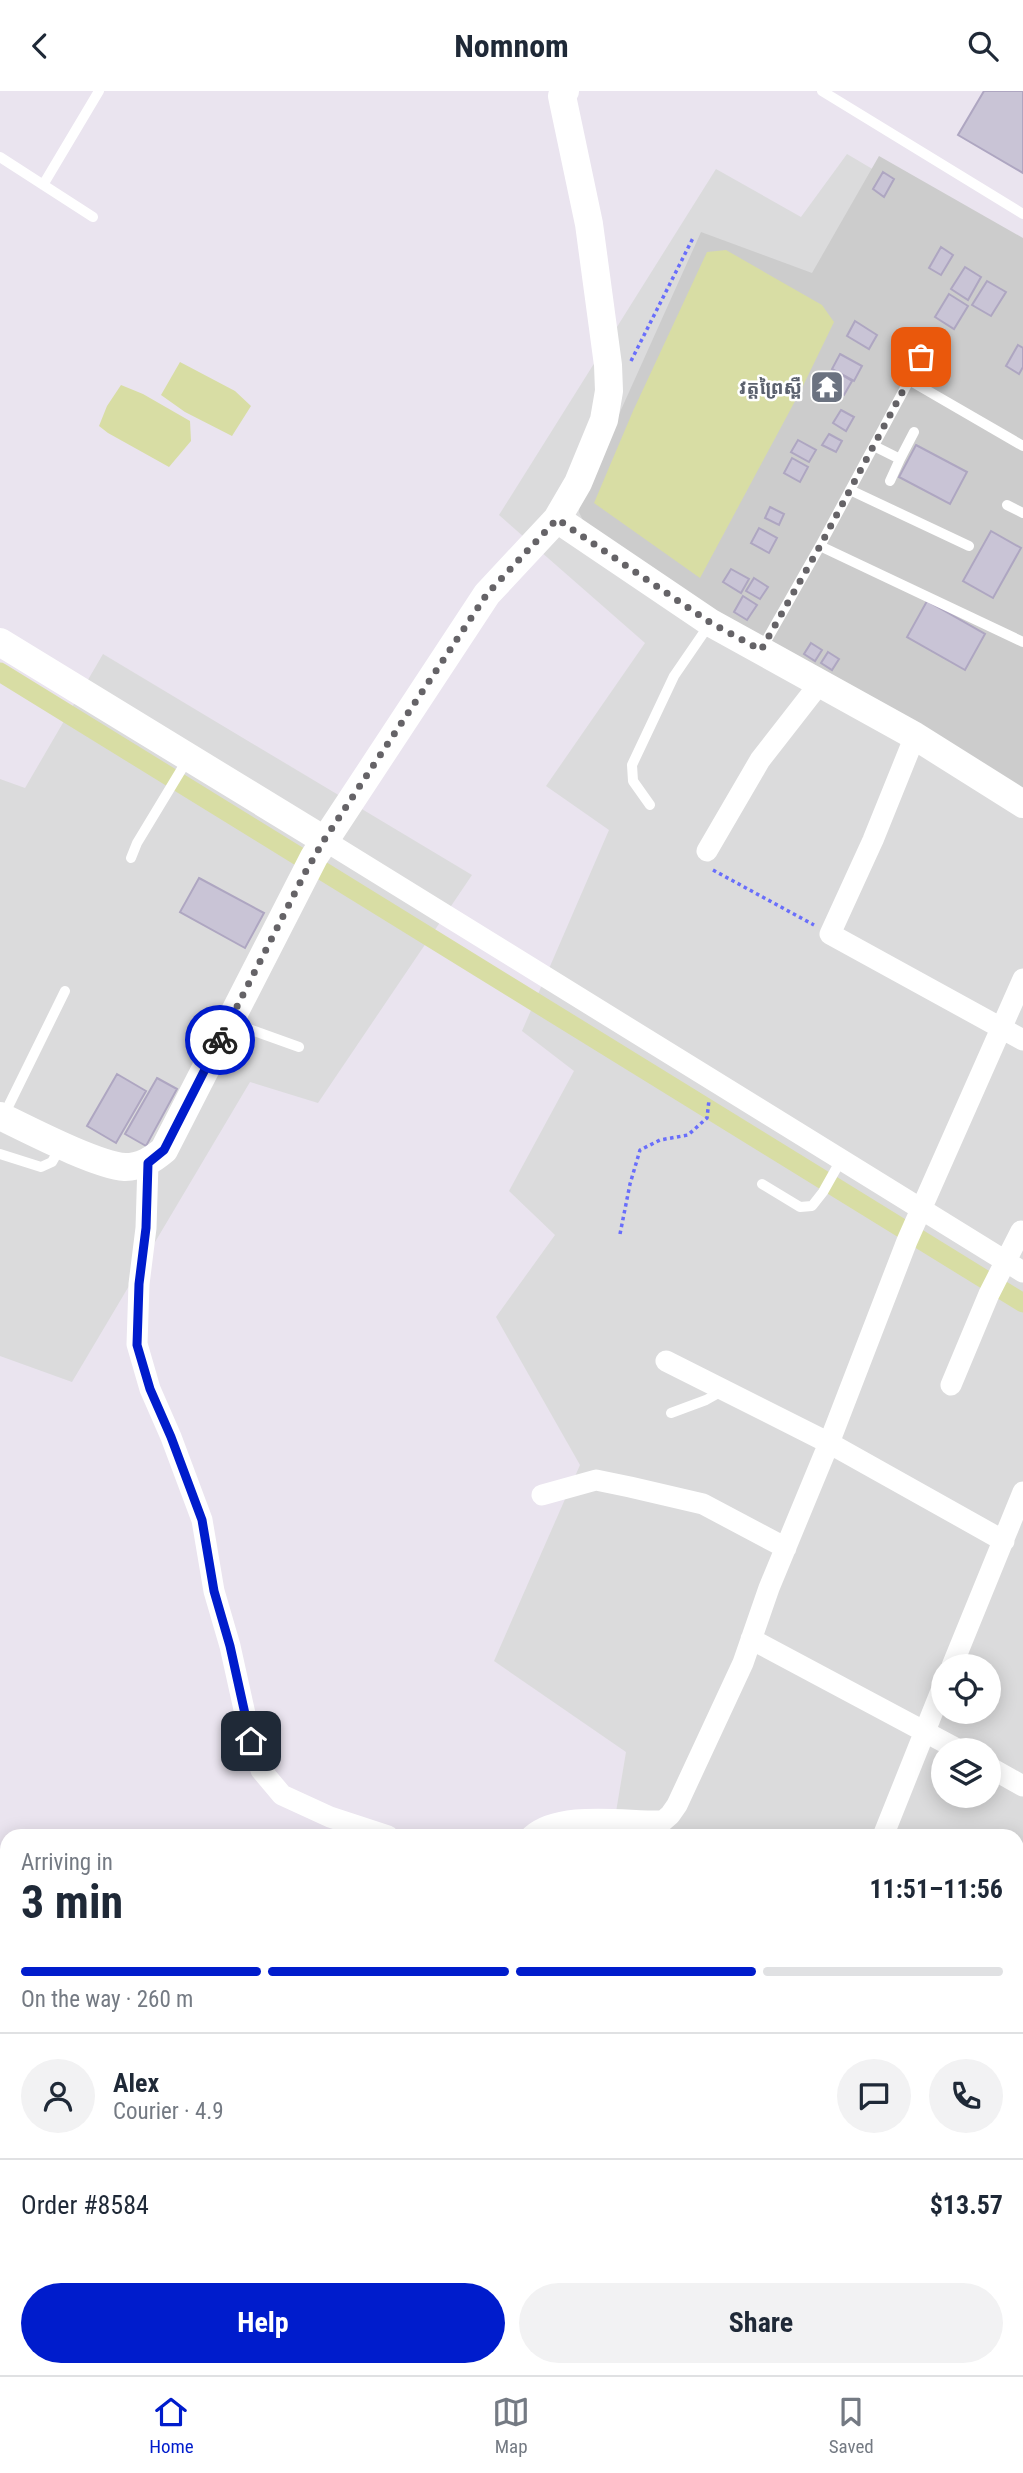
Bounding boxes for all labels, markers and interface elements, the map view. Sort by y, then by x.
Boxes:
icon: back [21,27,59,65]
text: Nomnom [454,27,569,65]
icon: search [964,27,1002,65]
pin [891,327,951,387]
icon: bag [902,338,940,376]
temple icon: វត្តព្រៃស្ពឺ [808,368,846,406]
place label: វត្តព្រៃស្ពឺ [739,376,802,399]
courier [185,1005,255,1075]
icon: bike [201,1021,239,1059]
map controls [931,1654,1001,1808]
button: locate [931,1654,1001,1724]
pin [221,1711,281,1771]
icon: home [232,1722,270,1760]
button: layers [931,1738,1001,1808]
text: Arriving in [21,1849,113,1876]
text: 11:51–11:56 [869,1874,1003,1904]
text: 3 min [21,1875,123,1929]
text: On the way · 260 m [21,1986,193,2013]
button: person [21,2059,95,2133]
button: chat [837,2059,911,2133]
button: phone [929,2059,1003,2133]
text: Alex [113,2068,159,2098]
text: Courier · 4.9 [113,2098,224,2125]
text: Order #8584 [21,2190,149,2220]
text: $13.57 [930,2190,1003,2220]
button: Help [21,2283,505,2363]
button: Share [519,2283,1003,2363]
tab: Home [149,2393,194,2458]
tab: Map [492,2393,530,2458]
tab: Saved [829,2393,874,2458]

